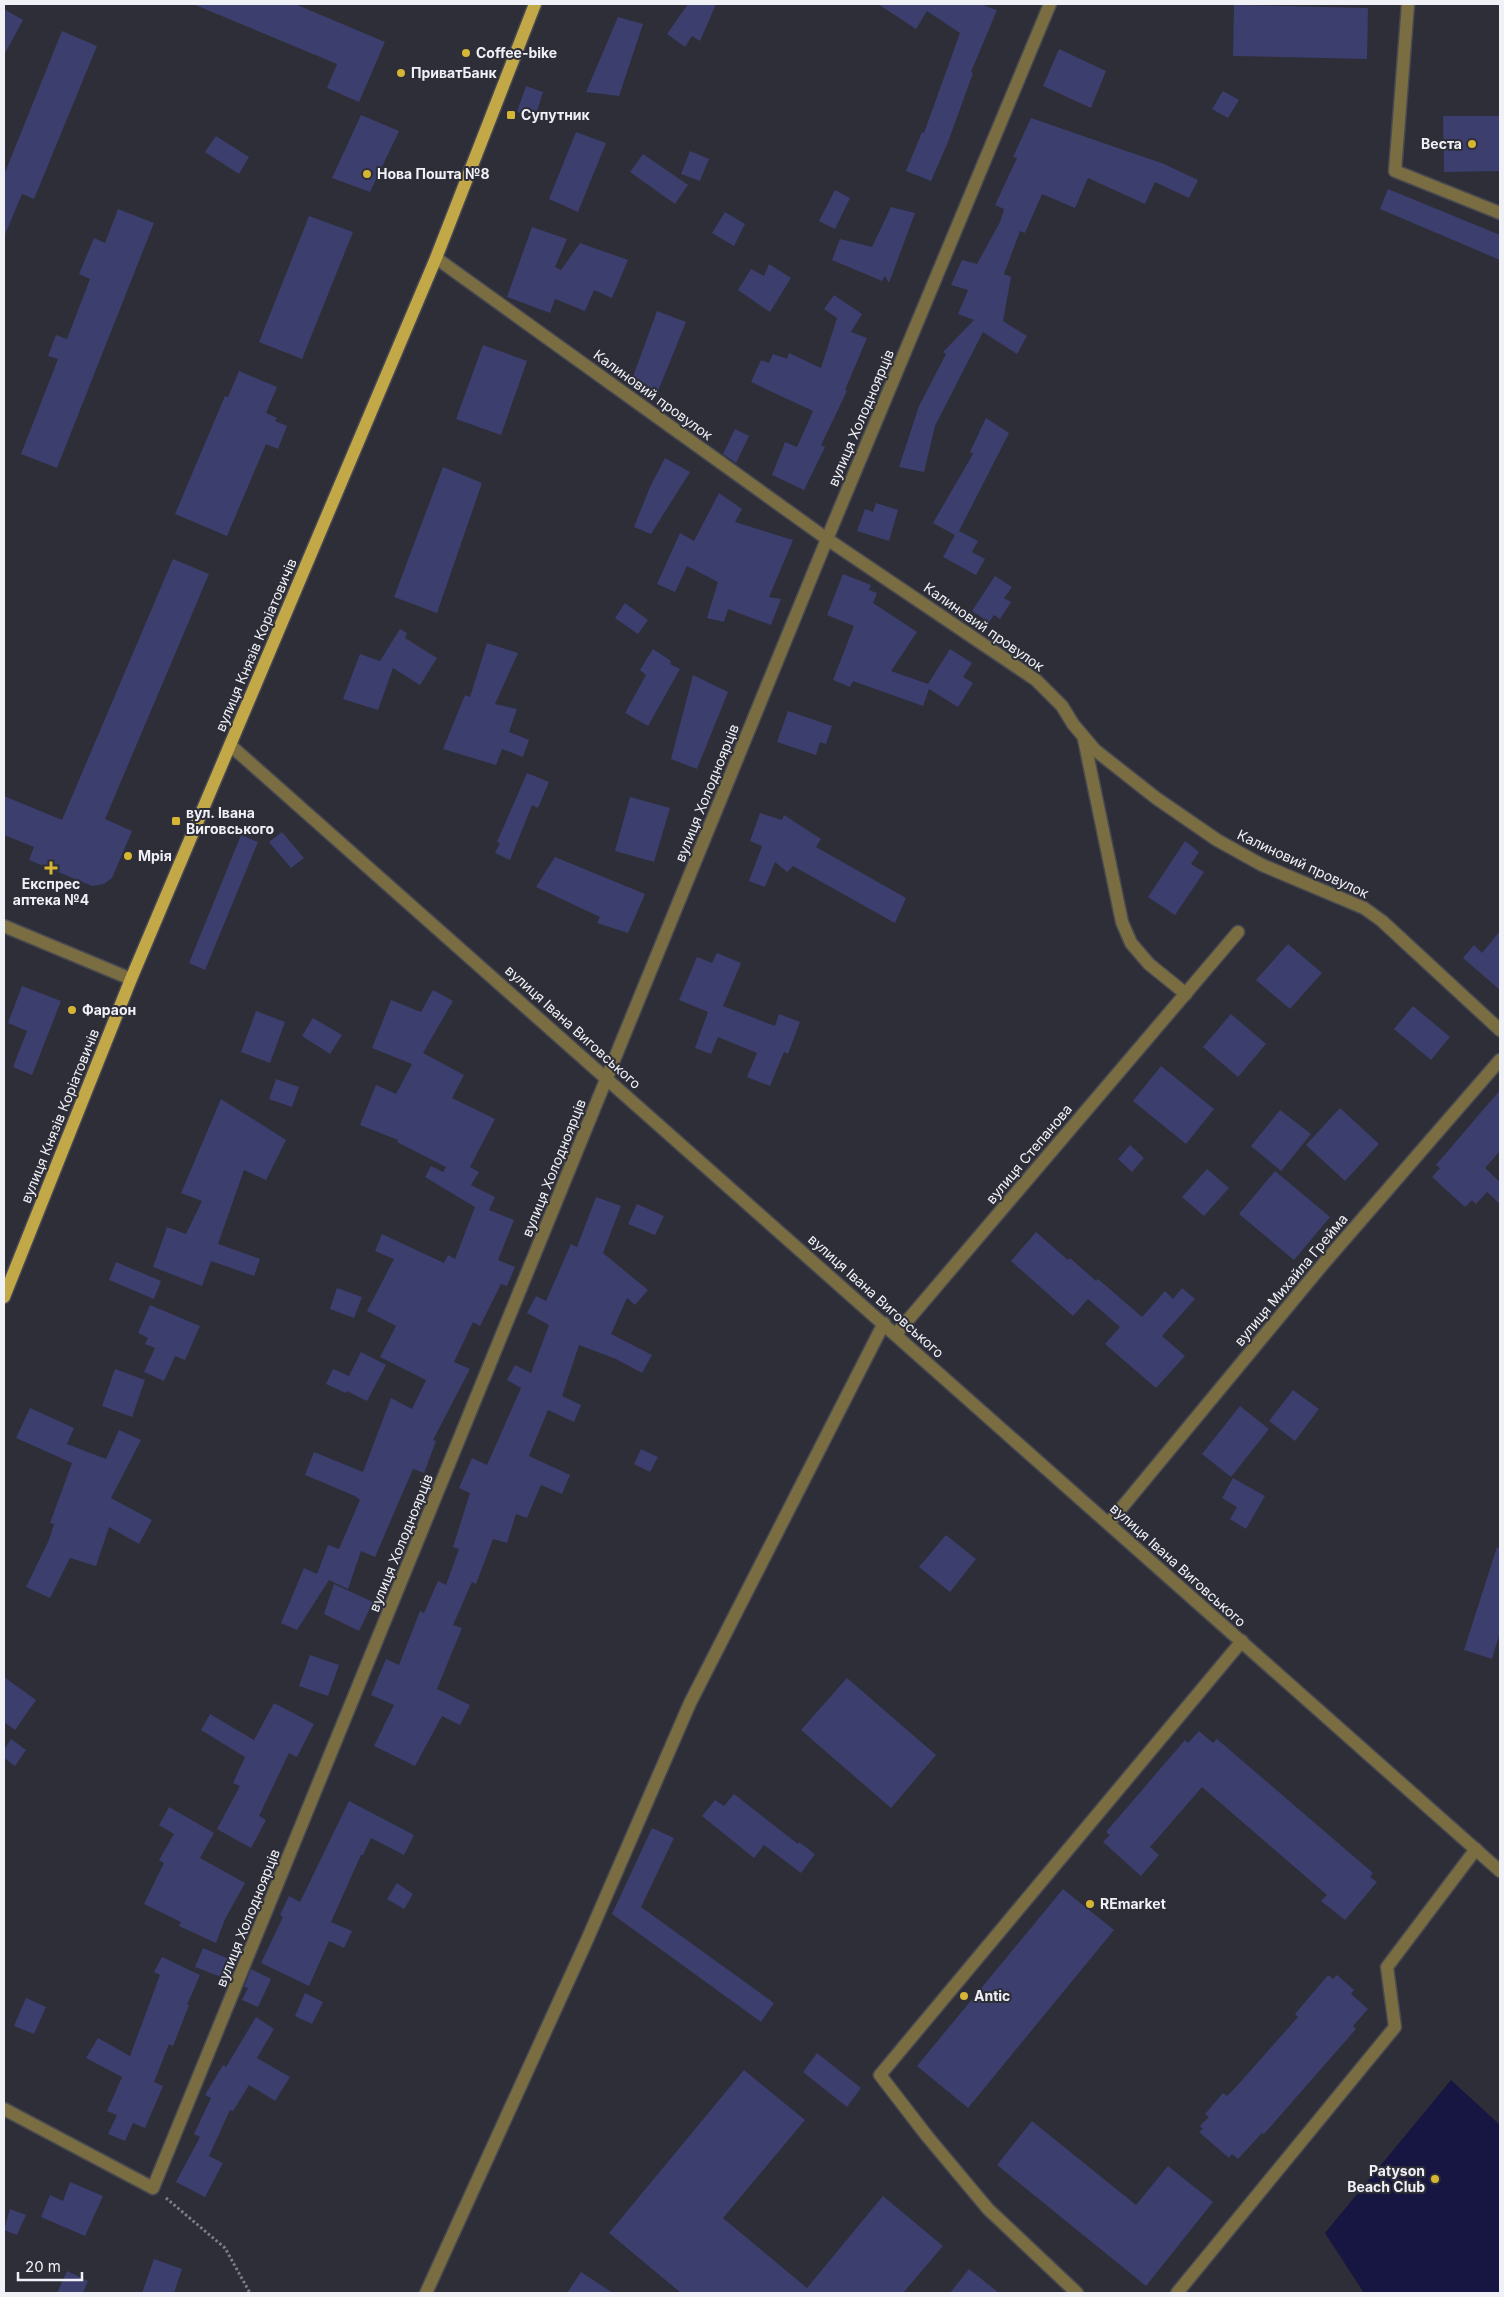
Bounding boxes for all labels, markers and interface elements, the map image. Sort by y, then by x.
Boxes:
place label: Coffee-bike [476,44,557,61]
marker: Coffee-bike [460,47,472,59]
place label: ПриватБанк [411,64,497,81]
marker: ПриватБанк [395,67,407,79]
place label: Супутник [521,106,591,123]
marker: Супутник [505,109,517,121]
place label: Веста [1421,135,1462,152]
marker: Веста [1466,138,1478,150]
place label: Нова Пошта №8 [377,165,490,182]
marker: Нова Пошта №8 [361,168,373,180]
street label: Калиновий провулок [590,346,716,444]
street label: вулиця Холодноярців [824,347,897,489]
street label: вулиця Князів Коріатовичів [211,556,300,734]
street label: Калиновий провулок [921,579,1048,675]
street label: вулиця Холодноярців [671,721,742,864]
place label: вул. Івана Виговського [186,804,275,837]
marker: вул. Івана Виговського [170,815,182,827]
street label: Калиновий провулок [1235,826,1372,902]
place label: Мрія [138,847,172,864]
marker: Мрія [122,850,134,862]
marker: Експрес аптека №4 [45,862,57,874]
place label: Експрес аптека №4 [13,875,89,908]
street label: вулиця Івана Виговського [502,961,645,1092]
place label: Фараон [82,1001,136,1018]
marker: Фараон [66,1004,78,1016]
street label: вулиця Князів Коріатовичів [17,1026,102,1205]
street label: вулиця Холодноярців [518,1096,589,1239]
street label: вулиця Степанова [982,1100,1075,1207]
street label: вулиця Михайла Грейма [1230,1210,1351,1349]
street label: вулиця Івана Виговського [805,1230,948,1361]
street label: вулиця Холодноярців [365,1471,436,1614]
street label: вулиця Івана Виговського [1107,1499,1250,1630]
street label: вулиця Холодноярців [212,1846,283,1989]
place label: REmarket [1100,1895,1166,1912]
marker: REmarket [1084,1898,1096,1910]
place label: Antic [974,1987,1010,2004]
marker: Antic [958,1990,970,2002]
place label: Patyson Beach Club [1347,2162,1425,2195]
marker: Patyson Beach Club [1429,2173,1441,2185]
scale bar [18,2250,81,2282]
text: 20 m [25,2257,61,2276]

